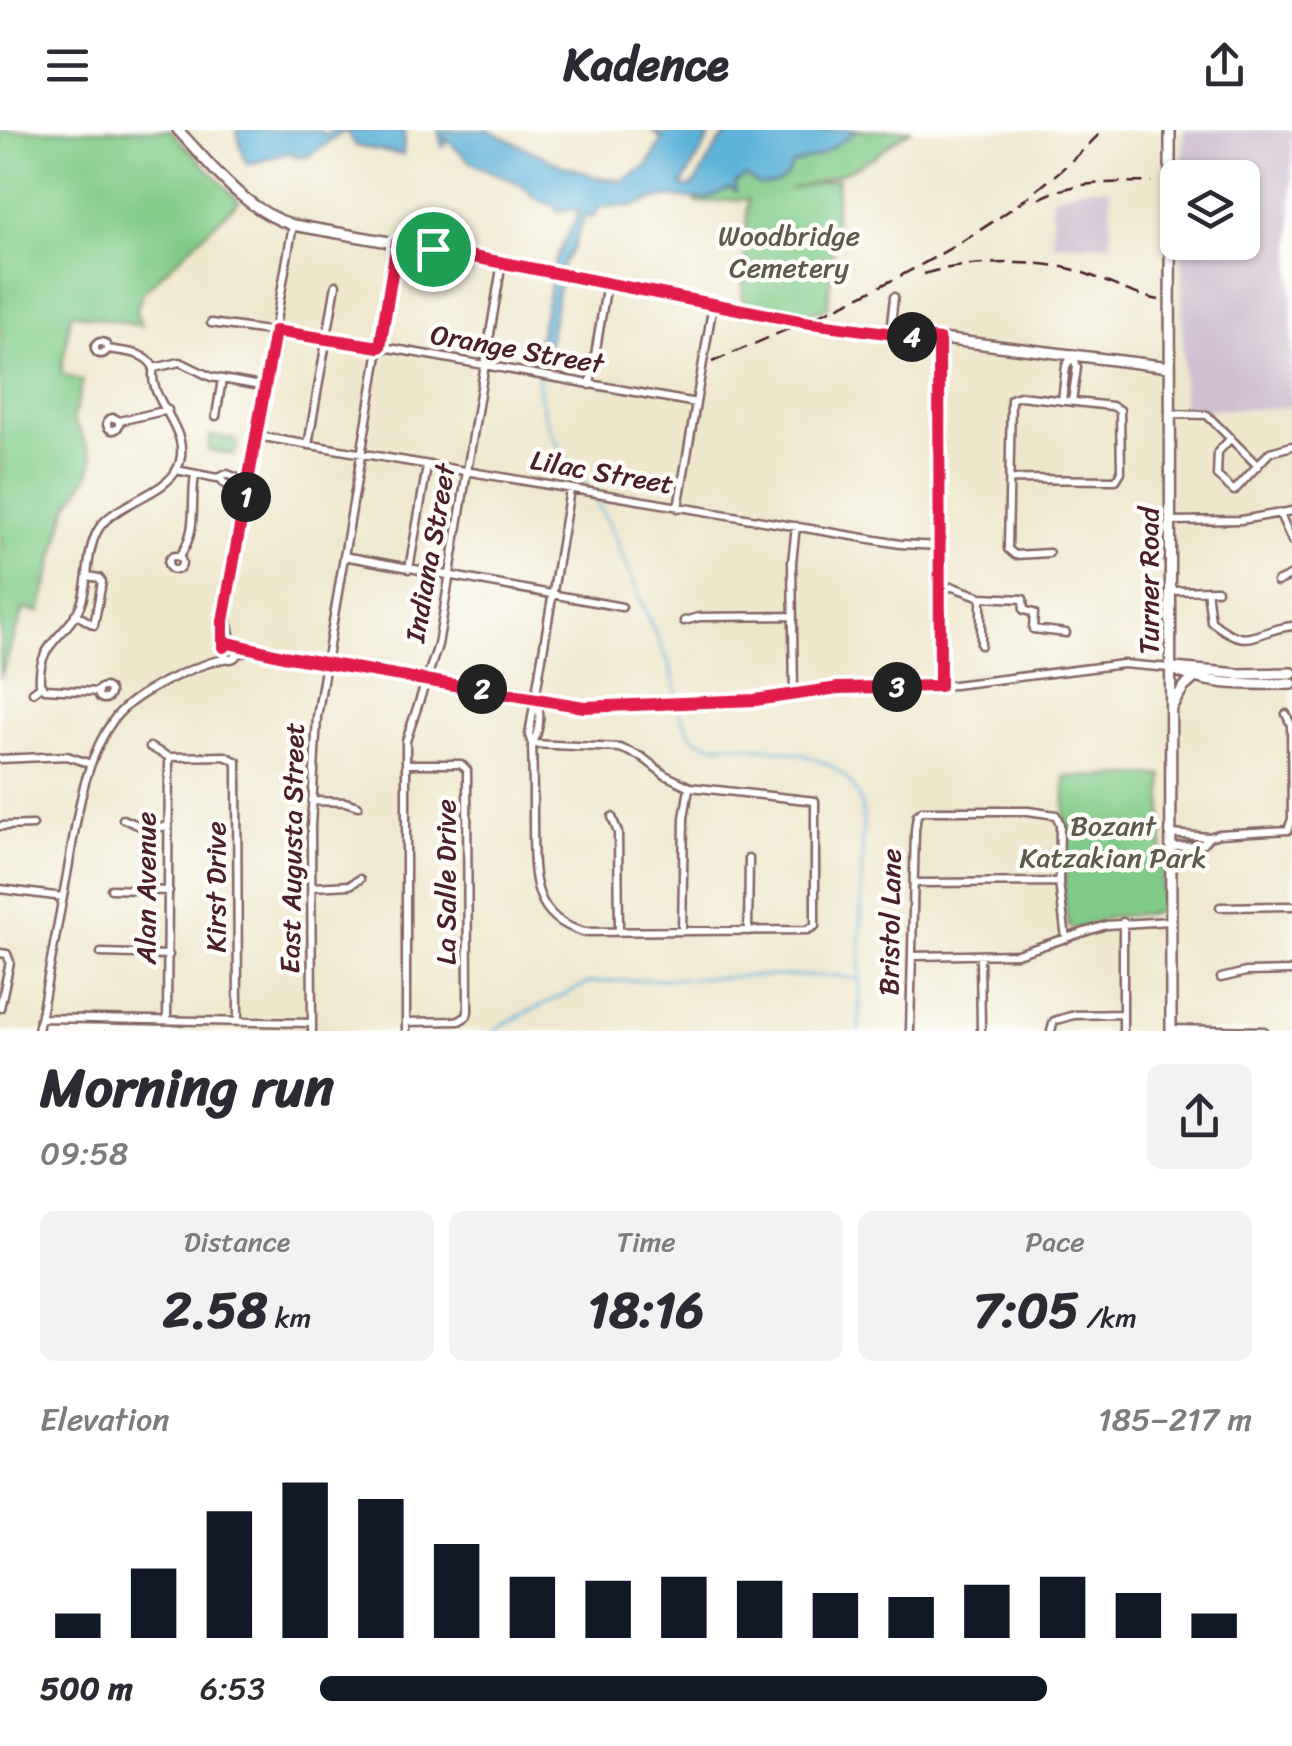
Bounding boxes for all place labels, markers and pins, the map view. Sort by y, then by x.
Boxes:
pin [391,207,476,292]
pin: 4 [887,312,937,362]
pin: 1 [221,472,271,522]
pin: 3 [872,662,922,712]
pin: 2 [457,664,507,714]

